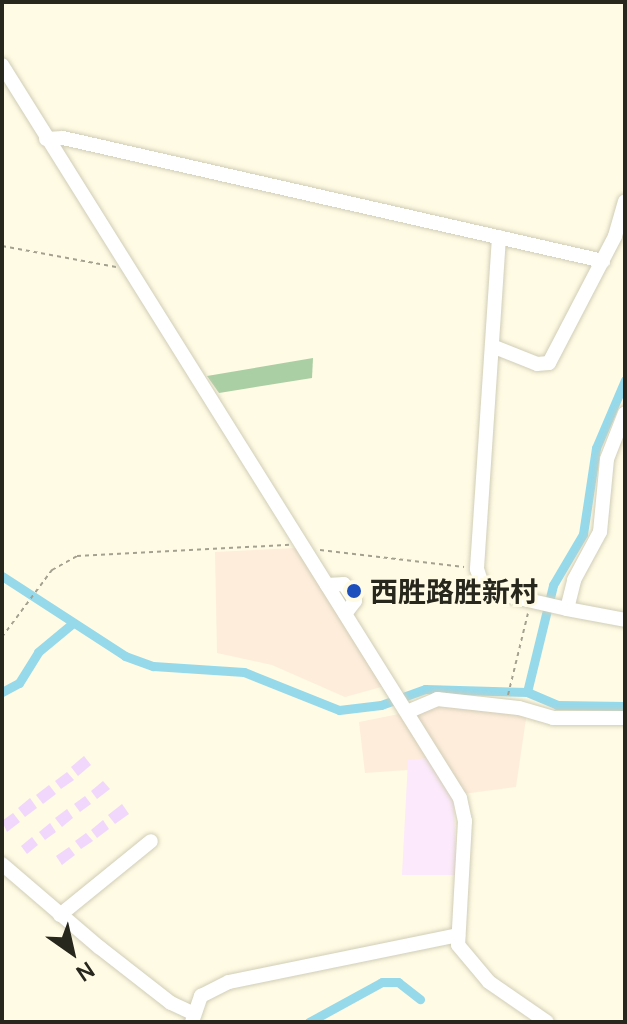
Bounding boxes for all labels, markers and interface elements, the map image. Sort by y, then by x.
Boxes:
place label: 西胜路胜新村 [370,574,538,608]
marker: 西胜路胜新村 [345,582,363,600]
north arrow [32,912,112,992]
text: N [70,955,100,989]

